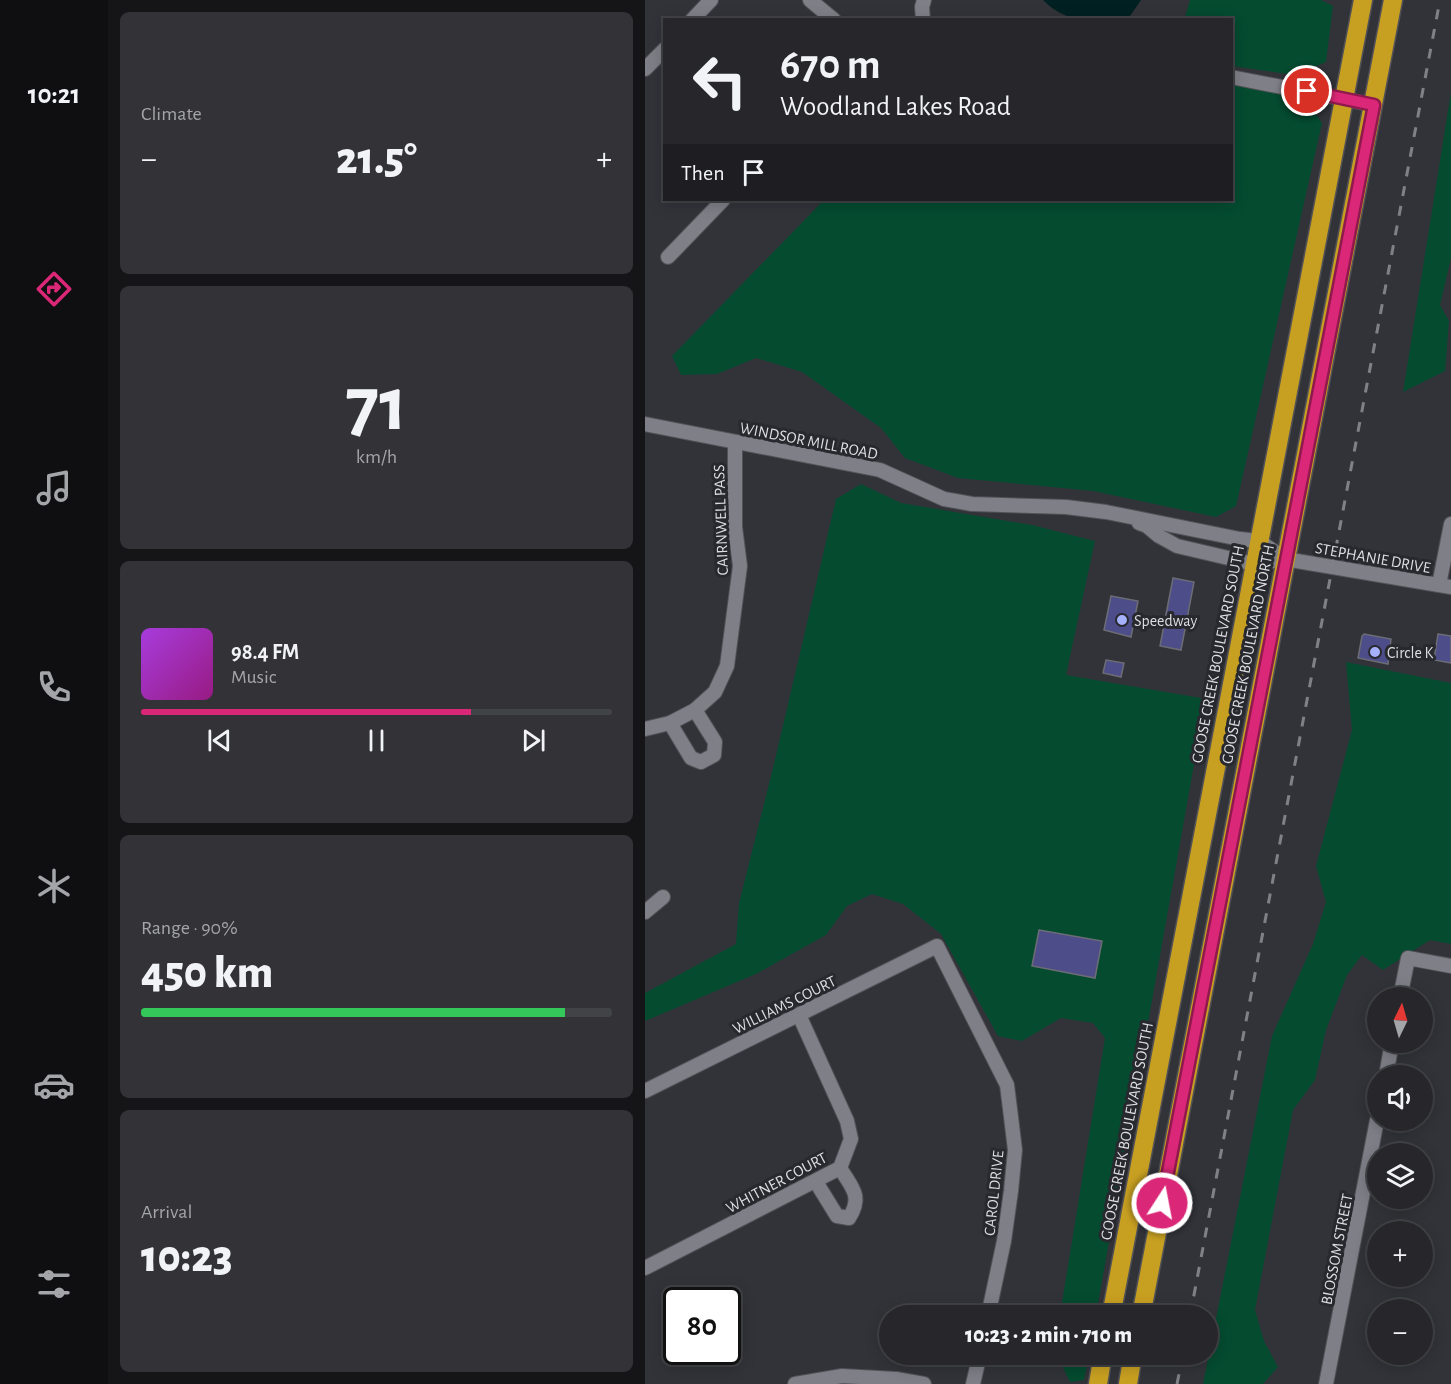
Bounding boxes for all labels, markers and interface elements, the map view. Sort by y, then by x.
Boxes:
icon: left [681,42,759,120]
text: 670 m [780,44,881,86]
pin [1281,65,1332,116]
icon: arrive [1290,74,1323,107]
text: 10:21 [28,81,80,108]
text: Woodland Lakes Road [780,93,1011,120]
text: Climate [141,104,202,124]
text: 21.5° [336,137,417,182]
text: − [141,143,157,176]
text: + [596,143,612,176]
icon: arrive [737,156,770,189]
text: Then [681,162,725,184]
icon: directions [33,268,75,310]
text: 71 [346,367,407,445]
street label: WINDSOR MILL ROAD [738,420,879,462]
text: km/h [356,447,397,467]
street label: CAIRNWELL PASS [711,464,731,576]
icon: music [33,467,75,509]
street label: STEPHANIE DRIVE [1314,540,1432,576]
street label: GOOSE CREEK BOULEVARD NORTH [1219,543,1277,765]
street label: GOOSE CREEK BOULEVARD SOUTH [1189,544,1247,764]
marker: Speedway [1115,613,1129,627]
place label: Speedway [1134,613,1197,630]
text: 98.4 FM [231,641,299,663]
marker: Circle K [1368,645,1382,659]
place label: Circle K [1387,645,1433,661]
icon: phone [33,666,75,708]
text: Music [231,667,277,687]
icon: previous [203,724,236,757]
icon: pause [360,724,393,757]
icon: next [517,724,550,757]
icon: climate [33,865,75,907]
text: Range · 90% [141,918,238,938]
text: 450 km [141,951,273,996]
street label: WILLIAMS COURT [730,973,839,1037]
north arrow [1367,987,1433,1053]
map controls [1367,987,1433,1365]
street label: GOOSE CREEK BOULEVARD SOUTH [1098,1021,1156,1241]
icon: car [33,1064,75,1106]
button: sound [1367,1065,1433,1131]
button: layers [1367,1143,1433,1209]
street label: WHITNER COURT [723,1149,830,1216]
street label: CAROL DRIVE [982,1149,1006,1237]
position arrow [1130,1171,1194,1235]
street label: BLOSSOM STREET [1318,1192,1356,1306]
text: Arrival [141,1202,192,1222]
button: + [1367,1221,1433,1287]
text: 10:23 [141,1235,233,1280]
icon: filters [33,1263,75,1305]
speed limit sign: 80 [663,1287,741,1365]
button: − [1367,1299,1433,1365]
text: 10:23 · 2 min · 710 m [965,1324,1132,1346]

